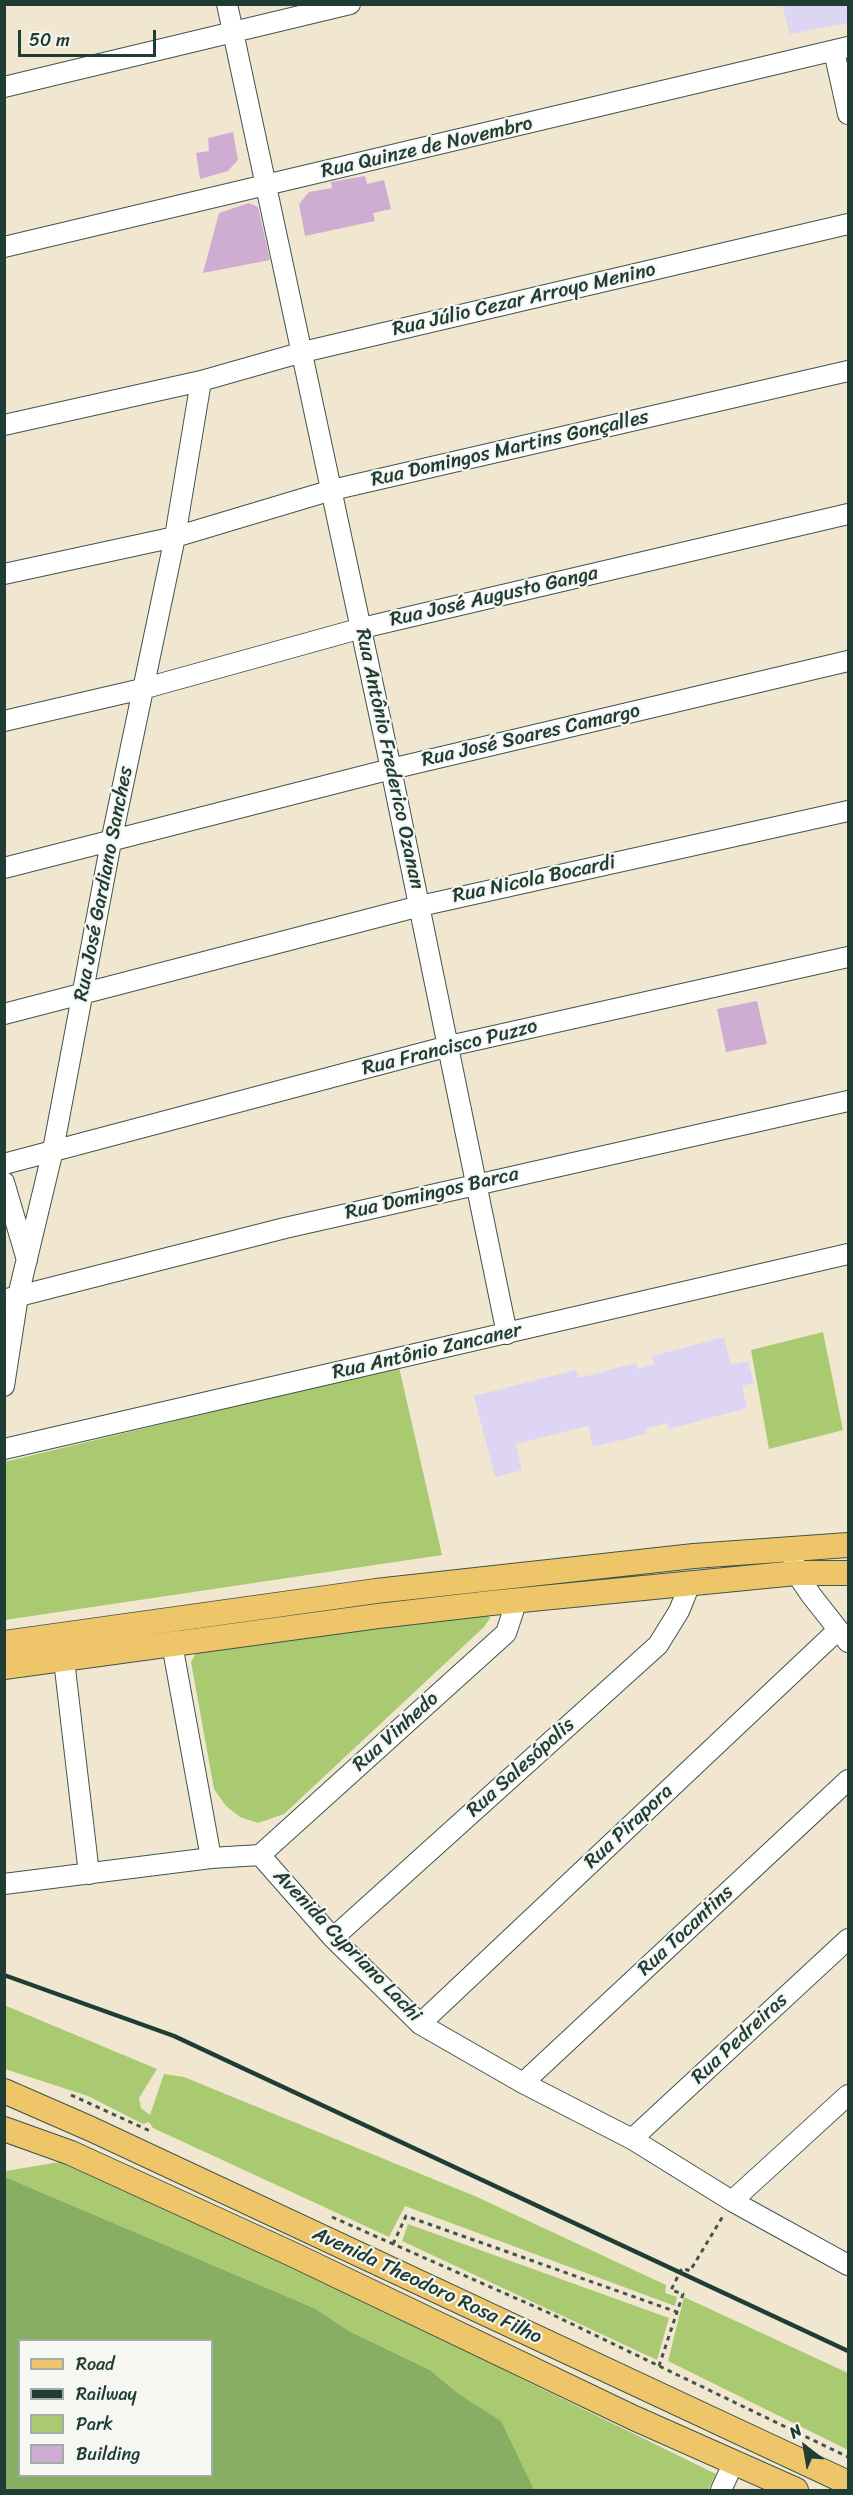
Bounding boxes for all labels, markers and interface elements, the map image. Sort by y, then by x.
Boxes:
scale bar [21,18,159,56]
text: 50 m [29,24,70,56]
street label: Rua Quinze de Novembro [319,112,535,184]
street label: Rua Júlio Cezar Arroyo Menino [390,258,658,342]
street label: Rua Domingos Martins Gonçalles [369,405,651,493]
street label: Rua José Augusto Ganga [388,561,600,633]
street label: Rua Antônio Frederico Ozanan [350,626,428,892]
street label: Rua José Soares Camargo [419,699,643,773]
street label: Rua José Gardiano Sanches [69,765,139,1003]
street label: Rua Nicola Bocardi [451,851,617,909]
street label: Rua Francisco Puzzo [360,1015,540,1081]
street label: Rua Domingos Barca [343,1162,521,1226]
street label: Rua Antônio Zancaner [330,1319,524,1385]
street label: Rua Vinhedo [348,1687,444,1777]
street label: Rua Salesópolis [462,1713,580,1823]
street label: Rua Pirapora [580,1780,678,1874]
street label: Avenida Cypriano Lachi [268,1865,426,2027]
street label: Rua Tocantins [633,1881,739,1981]
street label: Rua Pedreiras [687,1988,793,2090]
street label: Avenida Theodoro Rosa Filho [308,2222,546,2350]
legend [18,2339,213,2477]
text: Road [76,2348,115,2380]
text: Railway [76,2378,137,2410]
text: Park [76,2408,113,2440]
text: N [783,2416,808,2446]
north arrow [775,2417,835,2477]
text: Building [76,2438,140,2470]

